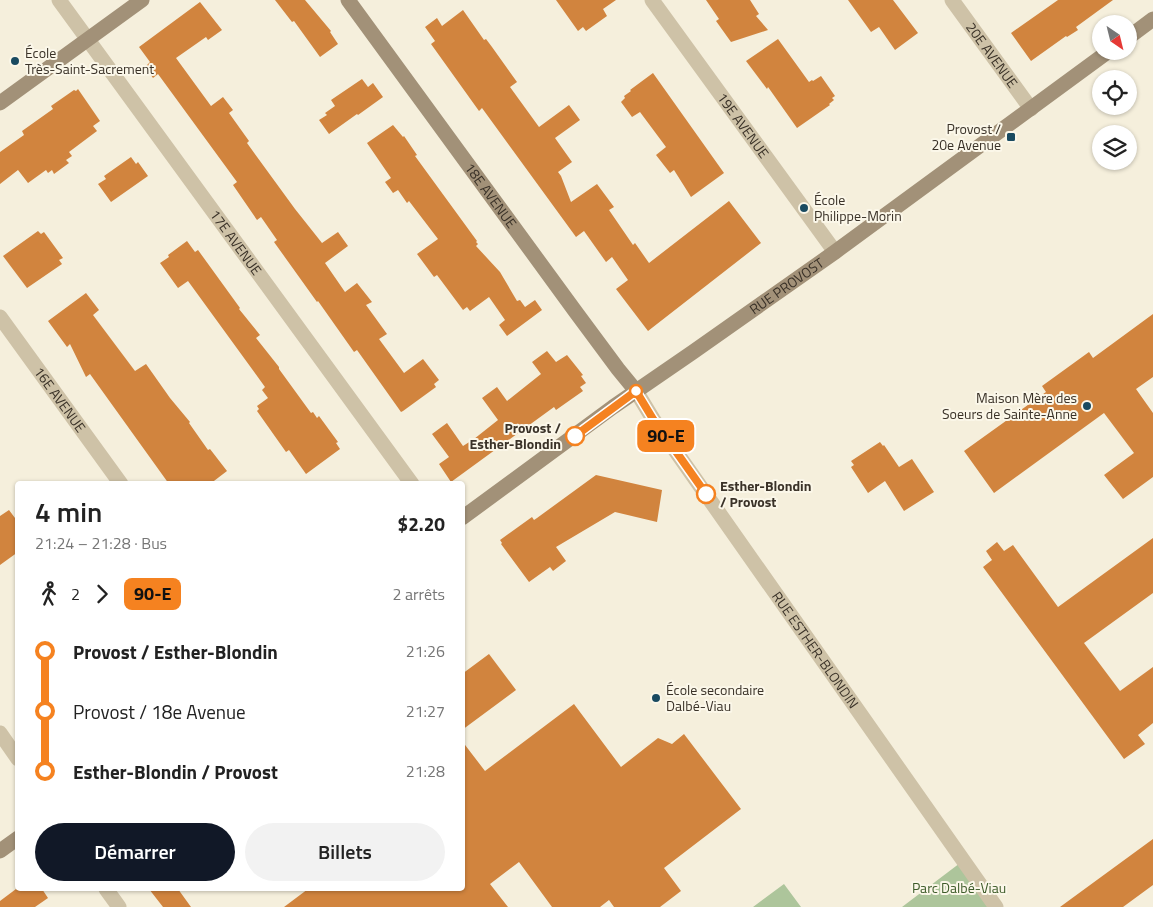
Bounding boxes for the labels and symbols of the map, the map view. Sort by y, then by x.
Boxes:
north arrow [1092,15,1138,60]
street label: 20E AVENUE [961,18,1023,92]
place label: École Très-Saint-Sacrement [25,42,154,79]
marker: École Très-Saint-Sacrement [9,55,21,67]
street label: 19E AVENUE [712,88,775,163]
place label: Provost / 20e Avenue [931,118,1001,155]
marker: Provost / 20e Avenue [1005,131,1017,143]
street label: 18E AVENUE [460,158,522,233]
place label: École Philippe-Morin [814,189,902,226]
marker: École Philippe-Morin [798,202,810,214]
street label: 17E AVENUE [205,205,267,279]
street label: RUE PROVOST [745,252,828,319]
street label: 16E AVENUE [29,362,91,437]
unlabelled marker [629,384,643,398]
place label: Maison Mère des Soeurs de Sainte-Anne [942,387,1077,424]
marker: Maison Mère des Soeurs de Sainte-Anne [1081,400,1093,412]
place label: Provost / Esther-Blondin [470,417,561,454]
line badge: 90-E [631,420,701,452]
marker: Provost / Esther-Blondin [565,426,585,446]
place label: Esther-Blondin / Provost [720,475,811,512]
marker: Esther-Blondin / Provost [696,484,716,504]
street label: RUE ESTHER-BLONDIN [767,587,864,712]
place label: École secondaire Dalbé-Viau [666,679,764,716]
marker: École secondaire Dalbé-Viau [650,692,662,704]
park label: Parc Dalbé-Viau [912,877,1006,898]

